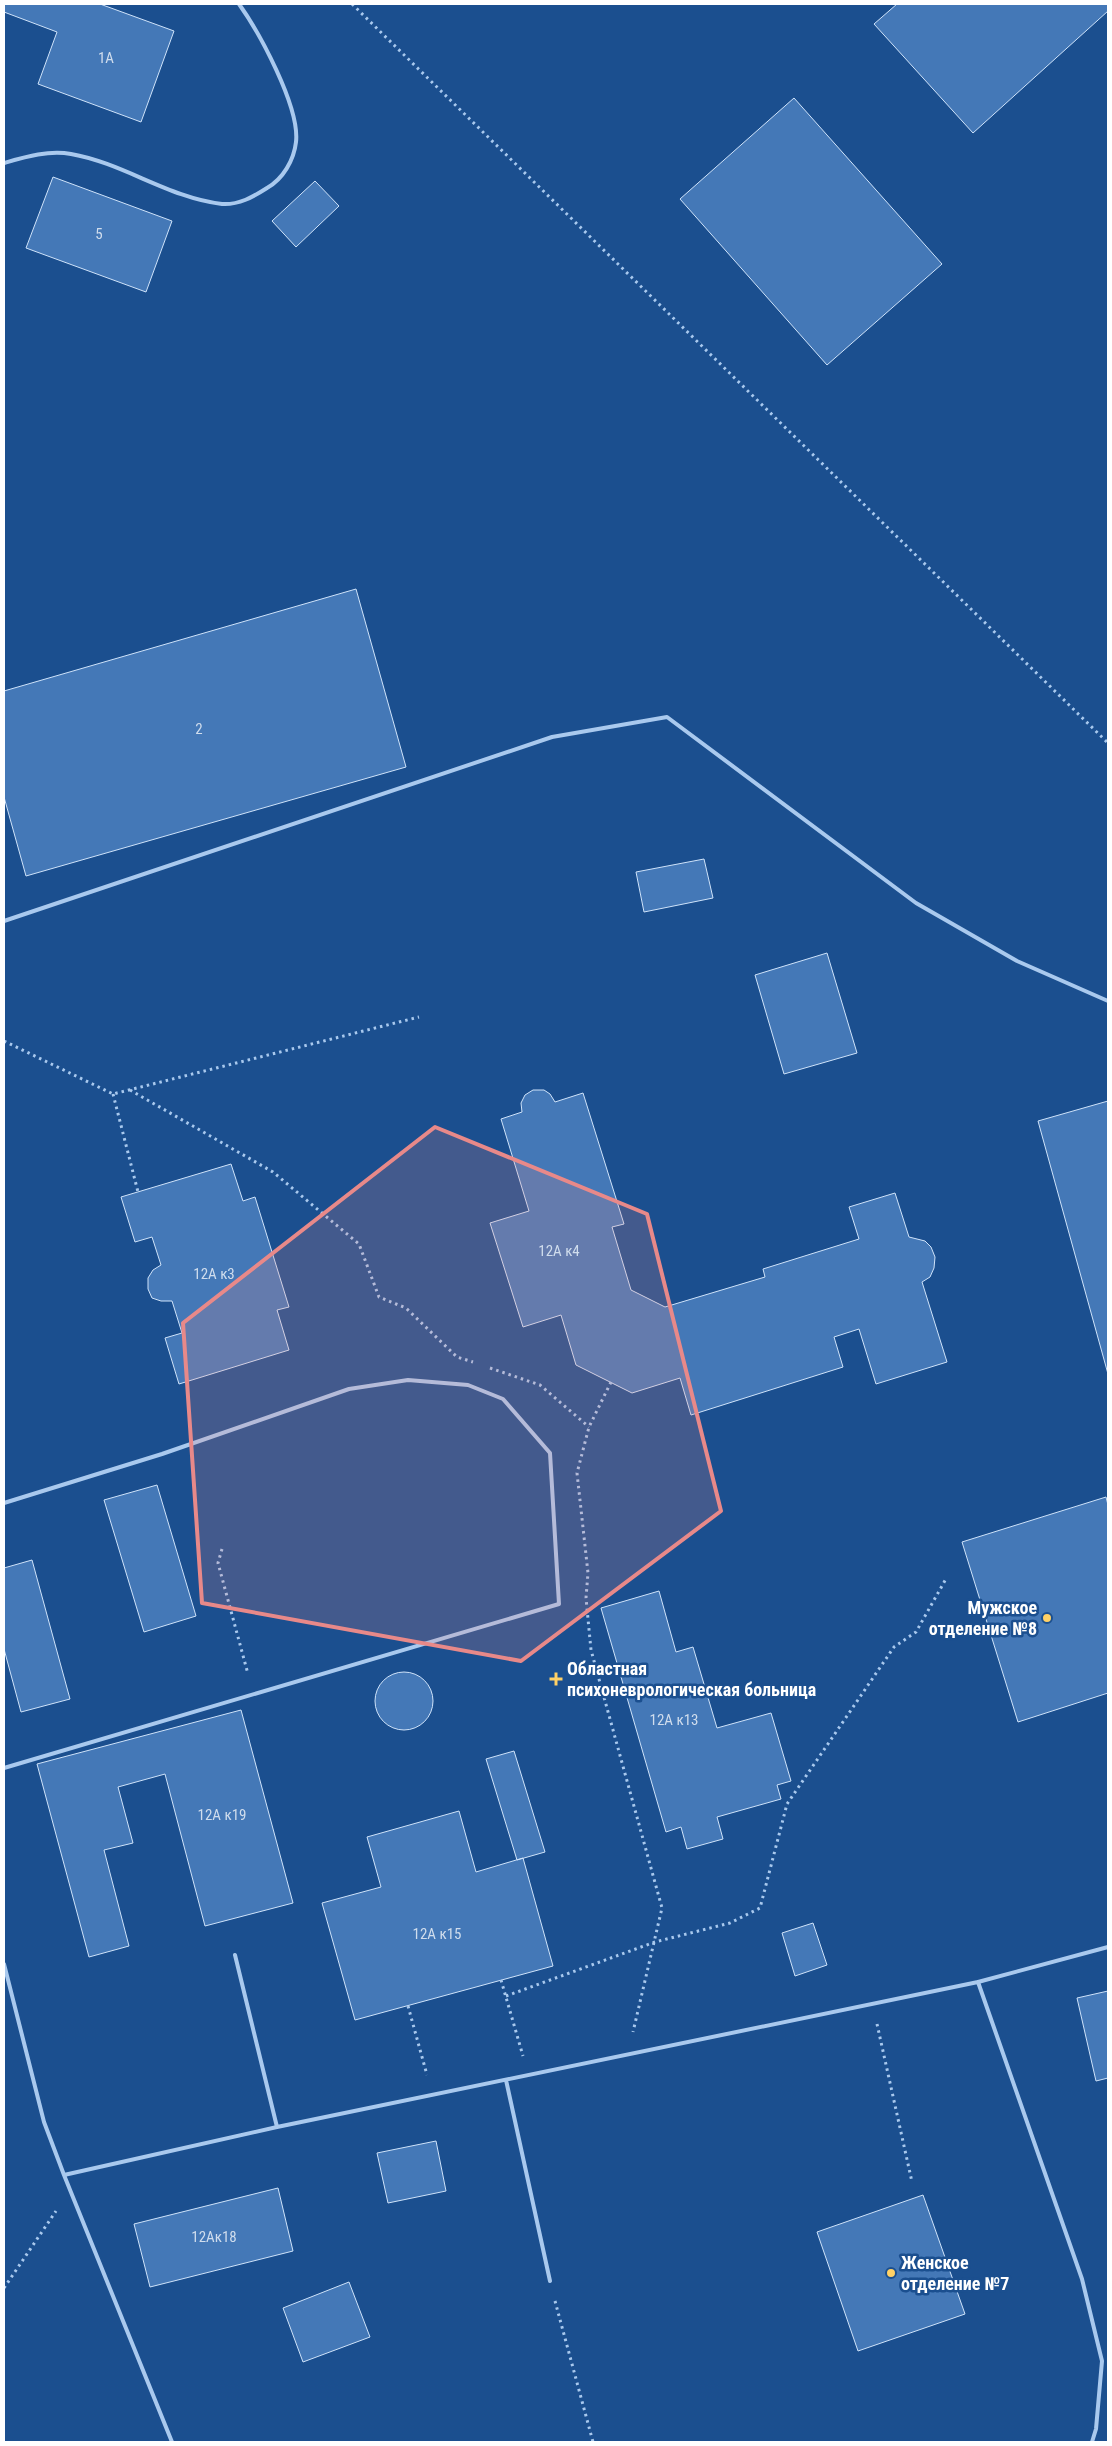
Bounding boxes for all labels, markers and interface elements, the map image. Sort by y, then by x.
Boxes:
house number: 1А [98,49,114,67]
house number: 5 [95,225,103,243]
house number: 2 [195,720,203,738]
house number: 12А к4 [538,1242,580,1260]
house number: 12А к3 [193,1265,235,1283]
place label: Мужское отделение №8 [929,1597,1037,1639]
marker: Мужское отделение №8 [1041,1612,1053,1624]
place label: Областная психоневрологическая больница [567,1658,816,1700]
marker: Областная психоневрологическая больница [549,1672,563,1686]
house number: 12А к13 [650,1711,698,1729]
house number: 12А к19 [198,1806,246,1824]
house number: 12А к15 [413,1925,461,1943]
house number: 12Ак18 [191,2228,237,2246]
place label: Женское отделение №7 [901,2252,1009,2294]
marker: Женское отделение №7 [885,2267,897,2279]

